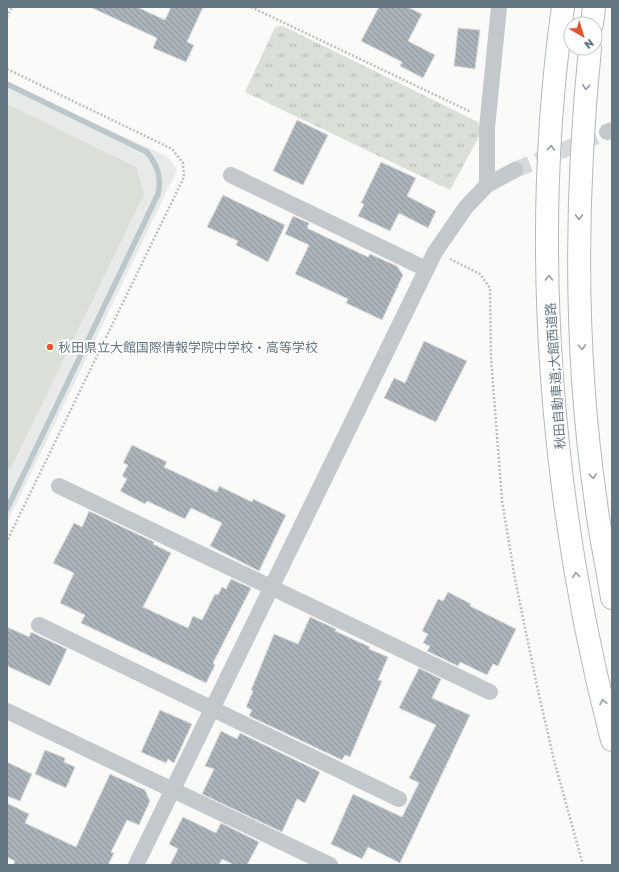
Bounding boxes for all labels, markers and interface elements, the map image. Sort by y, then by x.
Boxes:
north arrow [563,16,603,56]
text: N [582,37,597,52]
one-way arrow [582,84,591,90]
one-way arrow [546,145,555,151]
one-way arrow [575,214,583,220]
one-way arrow [545,275,553,281]
street label: 秋田自動車道;大館西道路 [542,302,568,450]
place label: 秋田県立大館国際情報学院中学校・高等学校 [58,339,318,355]
marker: 秋田県立大館国際情報学院中学校・高等学校 [45,342,55,352]
one-way arrow [578,344,587,350]
one-way arrow [588,473,597,479]
one-way arrow [573,572,581,578]
one-way arrow [599,699,607,705]

